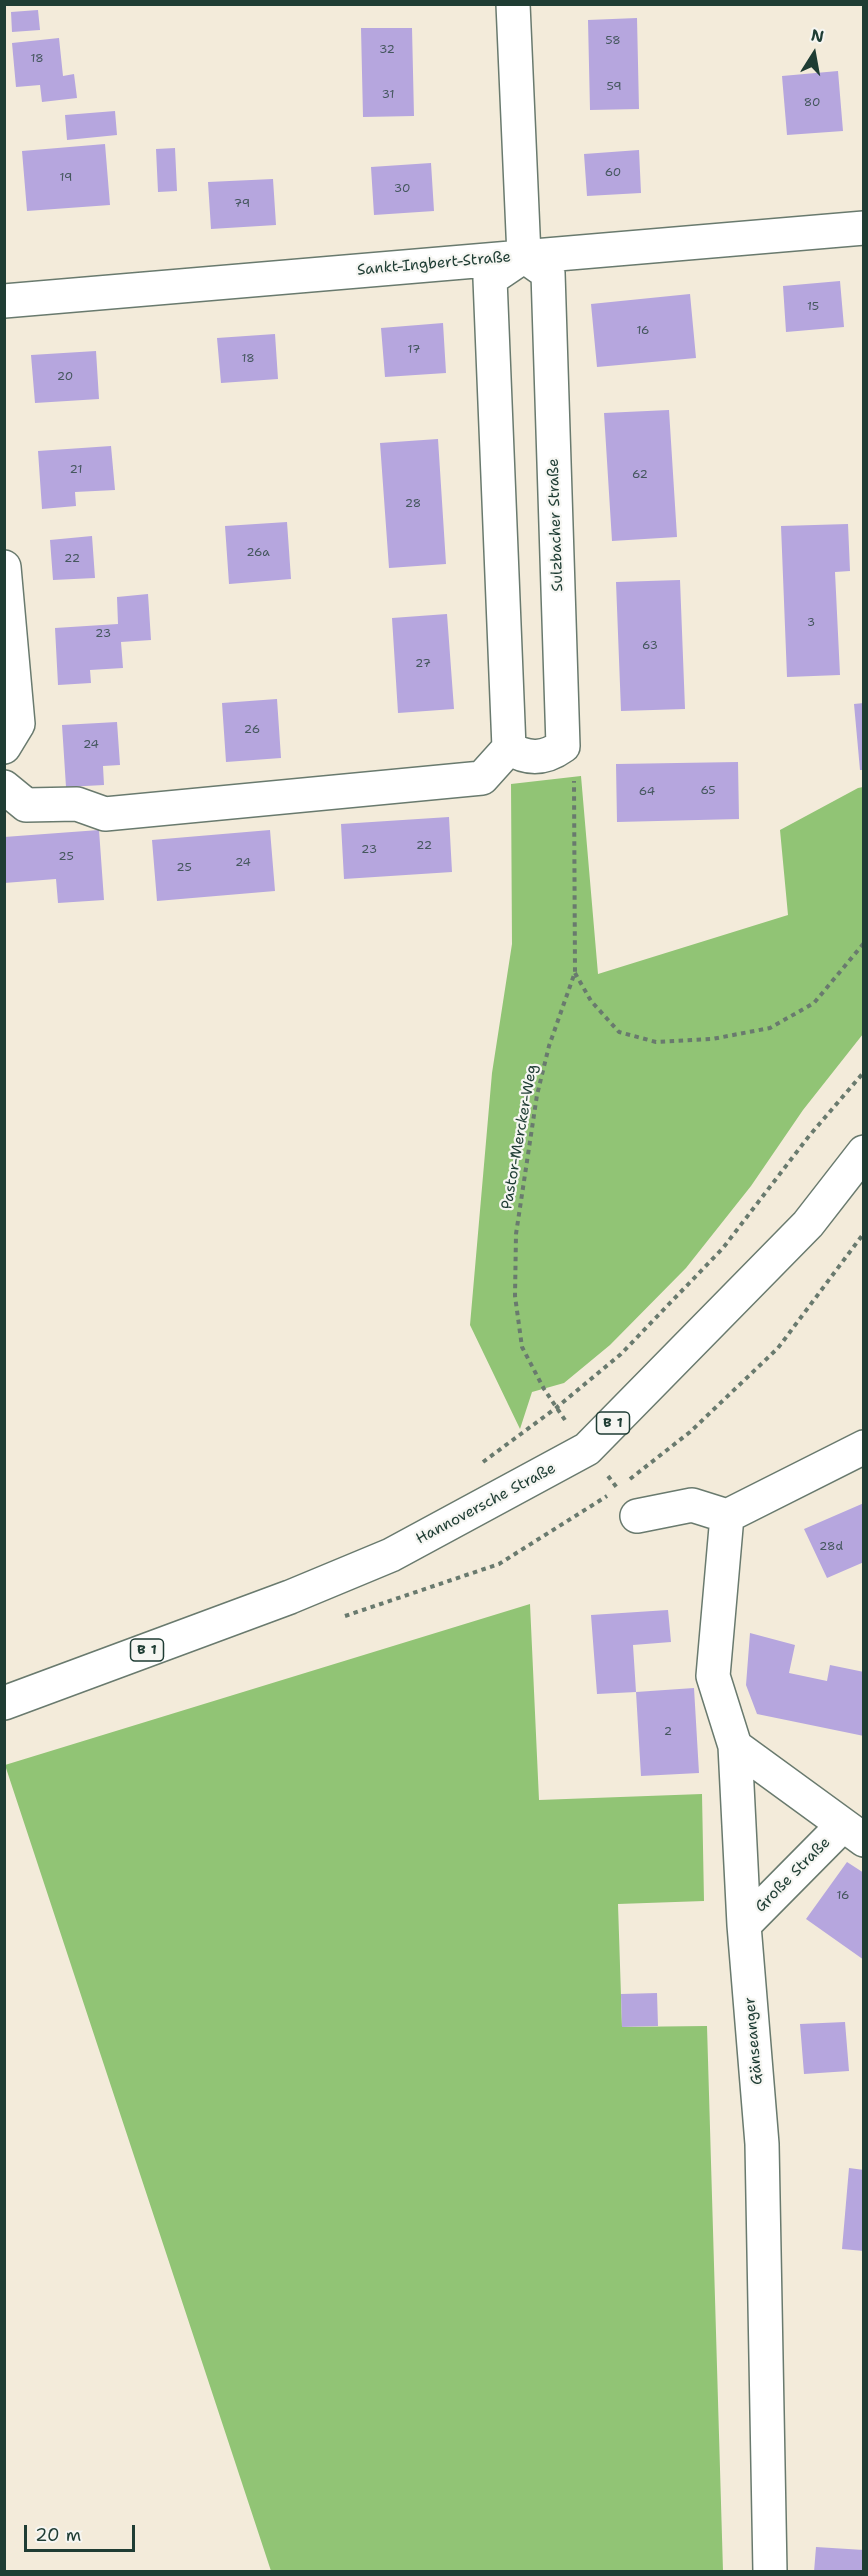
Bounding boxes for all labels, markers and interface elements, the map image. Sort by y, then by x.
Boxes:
north arrow [784,24,844,84]
text: N [809,24,826,47]
house number: 58 [605,34,621,48]
house number: 32 [379,43,395,57]
house number: 18 [30,52,44,66]
house number: 59 [606,80,622,94]
house number: 31 [382,88,394,102]
house number: 80 [804,96,820,110]
house number: 60 [605,166,621,180]
house number: 19 [60,171,72,185]
house number: 30 [394,182,410,196]
house number: 79 [234,197,250,211]
street label: Sankt-Ingbert-Straße [356,248,512,280]
house number: 15 [807,300,819,314]
house number: 16 [636,324,650,338]
house number: 17 [408,343,420,357]
house number: 18 [241,352,255,366]
house number: 20 [57,370,73,384]
street label: Sulzbacher Straße [545,458,567,592]
house number: 21 [70,463,82,477]
house number: 62 [632,468,648,482]
house number: 28 [405,497,421,511]
house number: 26a [246,546,270,560]
house number: 22 [64,552,80,566]
house number: 3 [807,616,815,630]
house number: 23 [95,627,111,641]
house number: 63 [642,639,658,653]
house number: 27 [415,657,431,671]
house number: 26 [244,723,260,737]
house number: 24 [83,738,99,752]
house number: 65 [700,784,716,798]
house number: 64 [639,785,655,799]
house number: 22 [416,839,432,853]
house number: 23 [361,843,377,857]
house number: 25 [58,850,74,864]
house number: 24 [235,856,251,870]
house number: 25 [176,861,192,875]
street label: Pastor-Mercker-Weg [498,1063,542,1211]
road number: B 1 [596,1412,630,1434]
street label: Hannoversche Straße [413,1460,559,1548]
house number: 28d [819,1540,843,1554]
road number: B 1 [130,1639,164,1661]
house number: 2 [664,1725,672,1739]
street label: Große Straße [752,1834,834,1916]
house number: 16 [836,1889,850,1903]
street label: Gänseanger [741,1996,767,2086]
scale bar [27,2513,138,2551]
text: 20 m [35,2523,81,2547]

